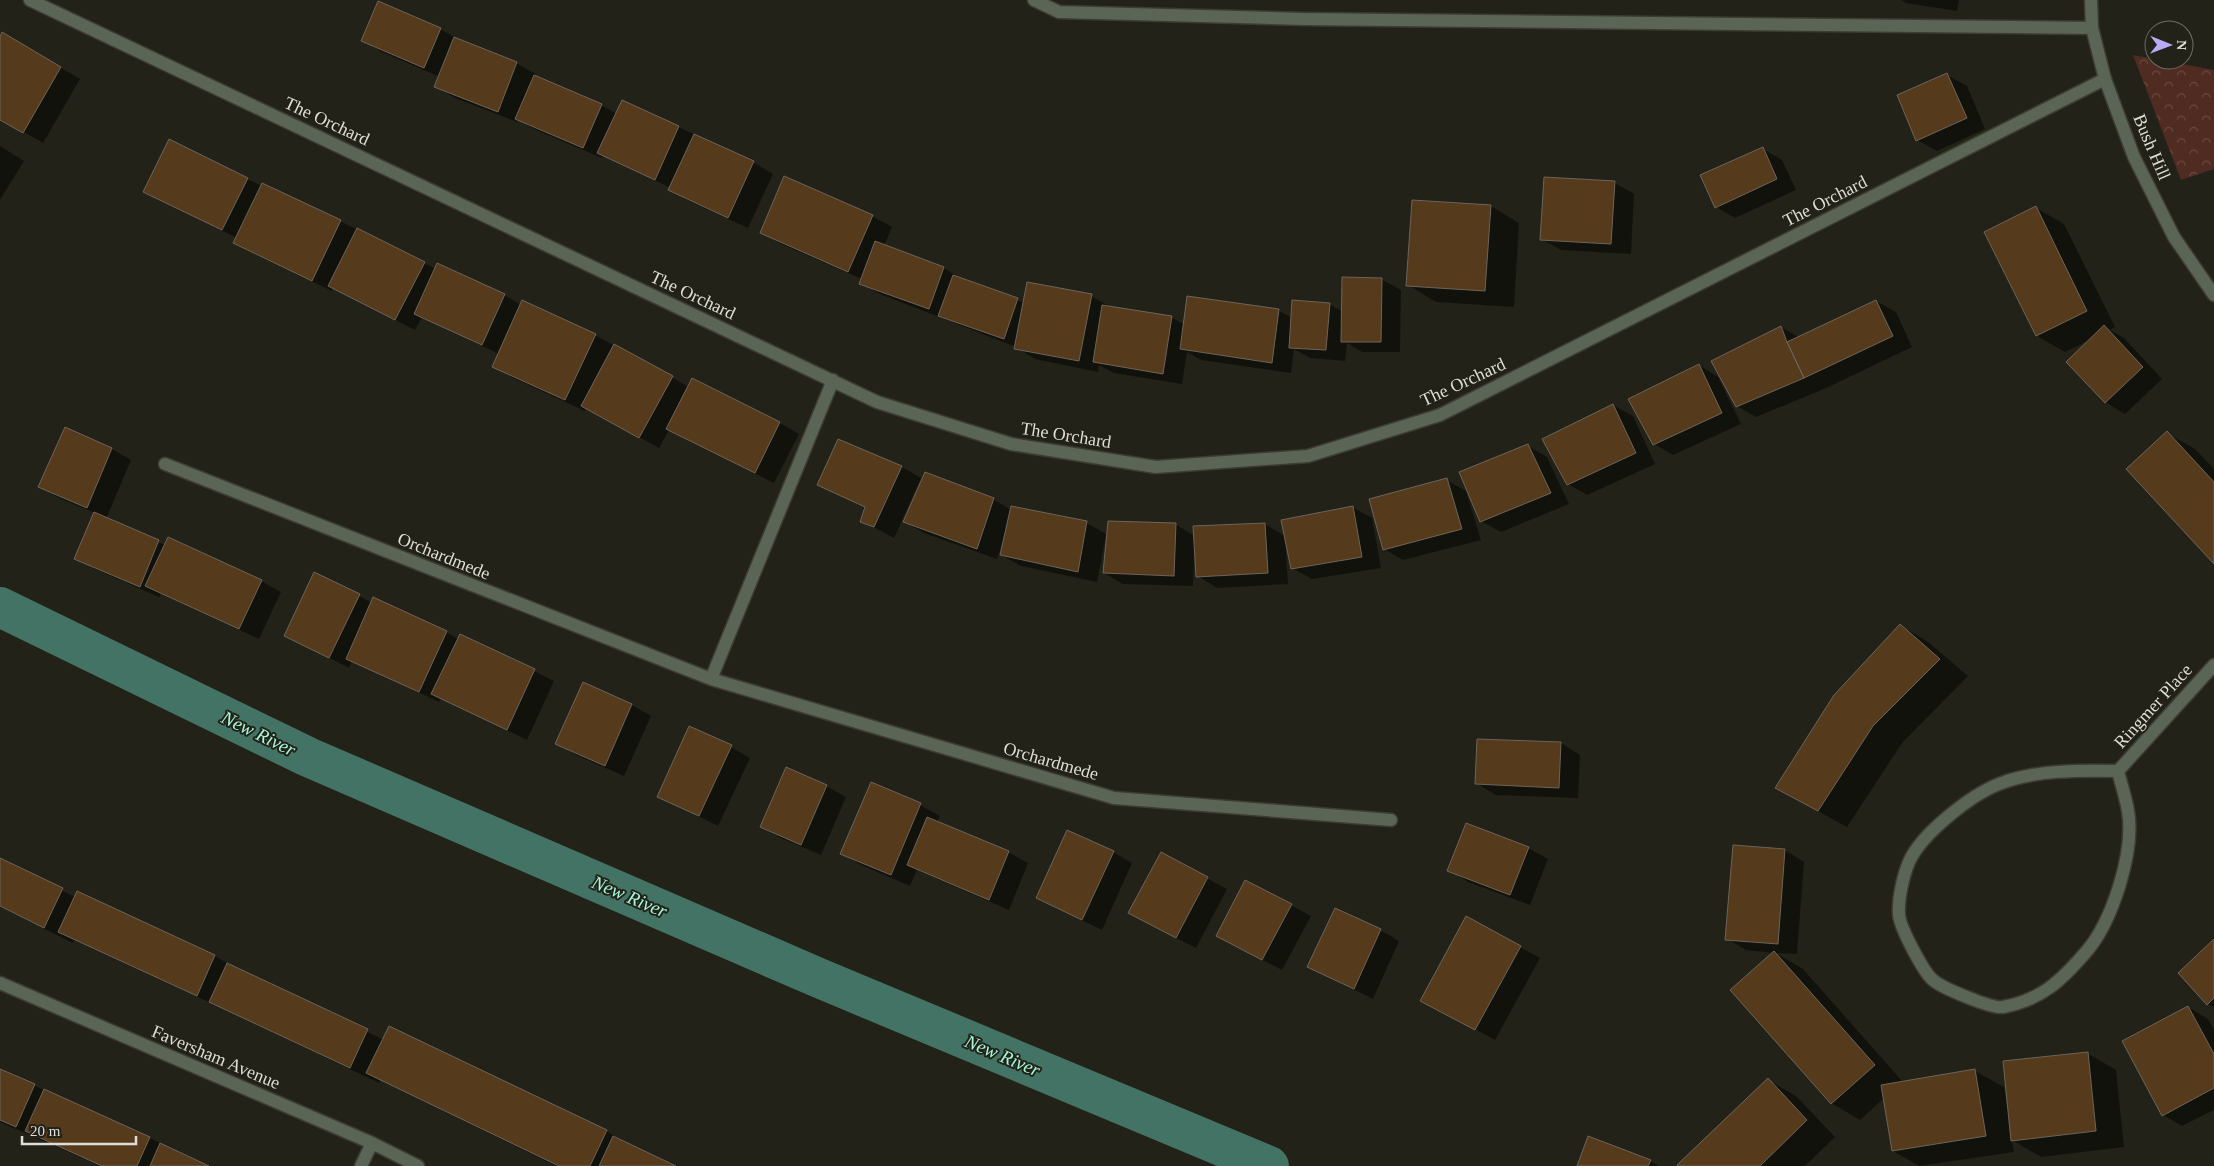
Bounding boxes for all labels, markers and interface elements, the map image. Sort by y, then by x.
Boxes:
north arrow [2144,20,2194,70]
text: N [2174,40,2189,50]
street label: The Orchard [281,93,373,149]
street label: Bush Hill [2129,111,2175,183]
street label: The Orchard [1780,171,1870,231]
street label: The Orchard [647,267,739,323]
street label: The Orchard [1417,354,1509,410]
street label: The Orchard [1019,418,1113,452]
street label: Orchardmede [395,528,493,584]
street label: Ringmer Place [2110,660,2196,752]
water label: New River [217,706,300,761]
street label: Orchardmede [1001,738,1101,784]
water label: New River [588,871,671,922]
street label: Faversham Avenue [149,1021,283,1093]
water label: New River [961,1030,1044,1081]
scale bar [22,1114,136,1146]
text: 20 m [30,1123,61,1139]

